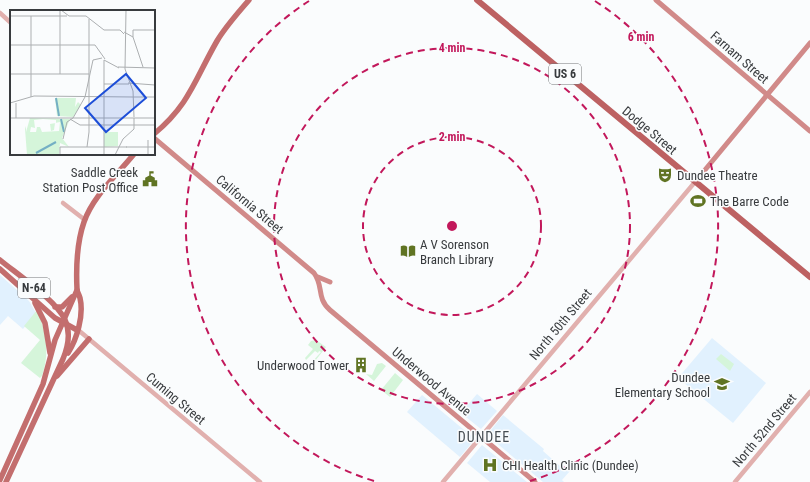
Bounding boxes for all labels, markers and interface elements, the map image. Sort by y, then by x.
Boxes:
inset map [10,10,155,155]
street label: Farnam Street [708,28,772,87]
text: 6 min [628,30,654,44]
text: 4 min [439,41,465,55]
road number: US 6 [549,64,581,84]
street label: Dodge Street [619,103,680,158]
text: 2 min [439,130,465,144]
place label: Saddle Creek Station Post Office [43,165,138,195]
theatre icon: Dundee Theatre [656,166,674,184]
place label: Dundee Theatre [677,168,758,183]
public building icon: Saddle Creek Station Post Office [141,170,159,188]
street label: California Street [213,172,286,237]
sports icon: The Barre Code [689,192,707,210]
place label: The Barre Code [710,194,789,209]
centre of rings [445,219,459,233]
place label: A V Sorenson Branch Library [420,237,494,267]
library icon: A V Sorenson Branch Library [399,242,417,260]
road number: N-64 [18,278,50,298]
street label: North 50th Street [526,286,595,363]
street label: Underwood Avenue [389,344,474,419]
building icon: Underwood Tower [352,356,370,374]
place label: Underwood Tower [257,358,349,373]
street label: Cuming Street [143,369,208,428]
place label: Dundee Elementary School [615,370,710,400]
school or university icon: Dundee Elementary School [713,375,731,393]
street label: North 52nd Street [729,391,799,470]
district label: DUNDEE [458,429,510,445]
hospital icon: CHI Health Clinic (Dundee) [481,456,499,474]
place label: CHI Health Clinic (Dundee) [502,458,639,473]

